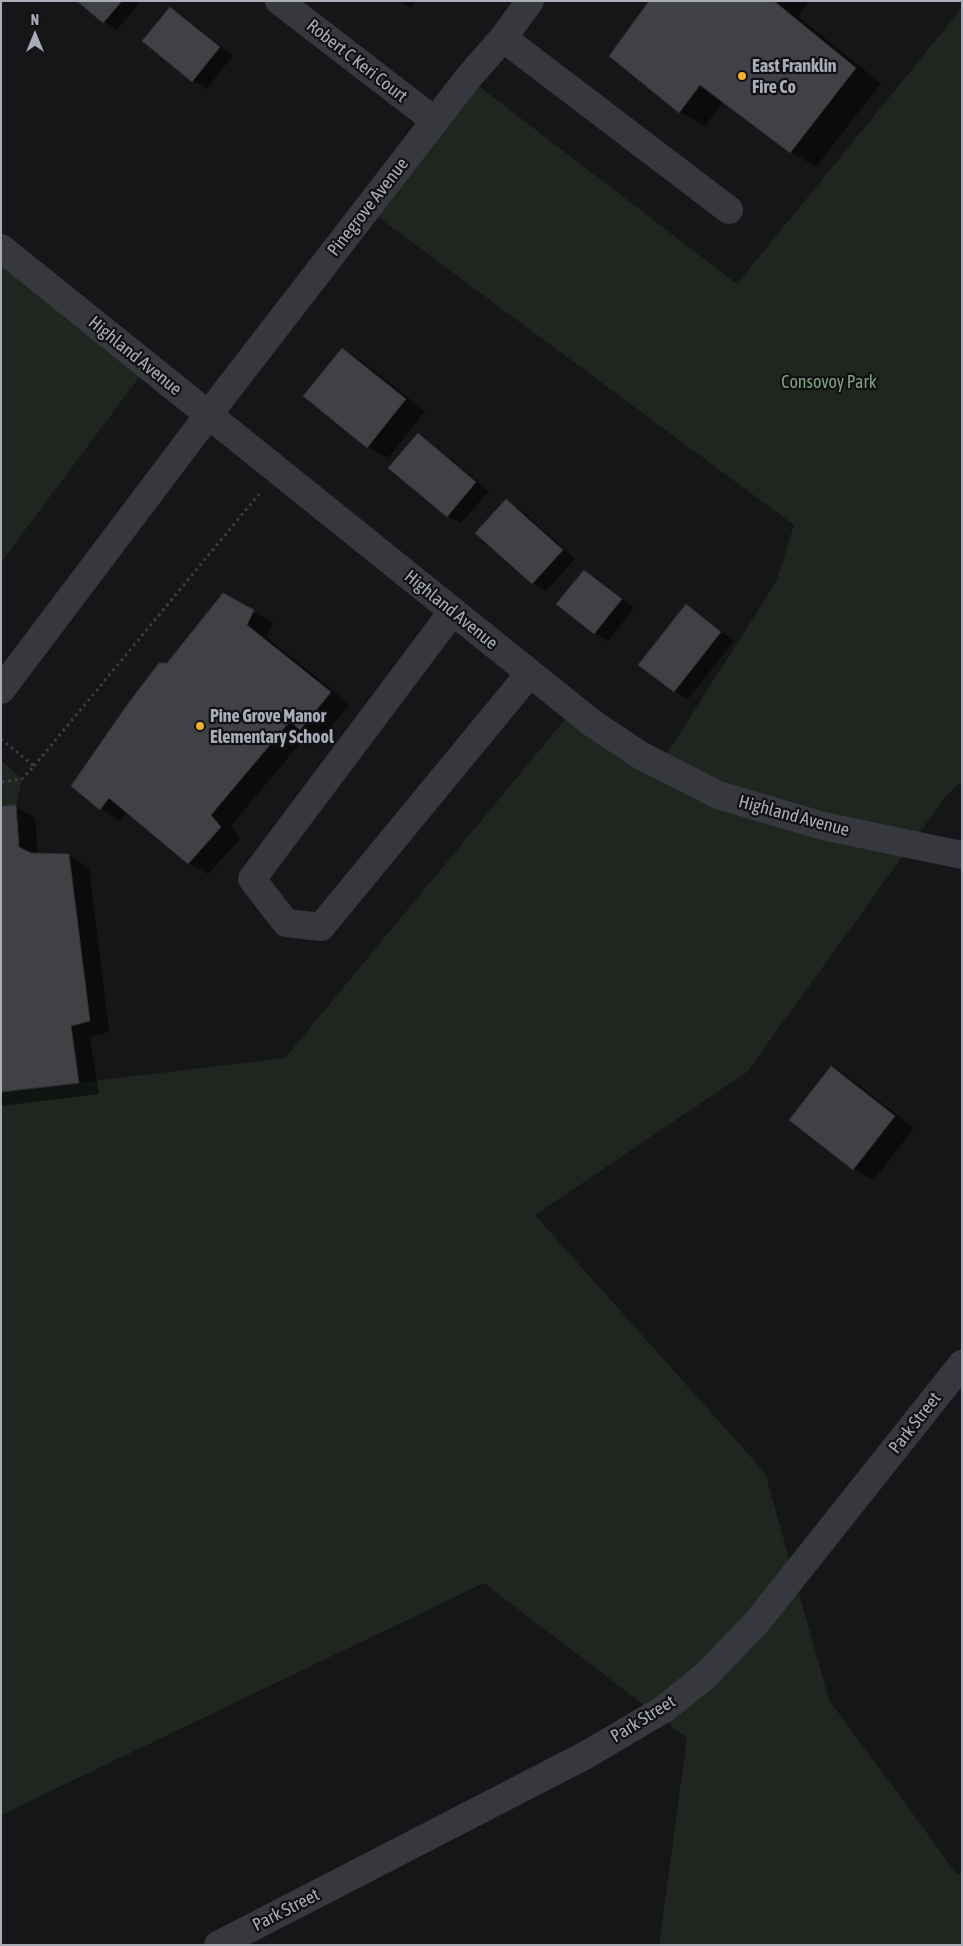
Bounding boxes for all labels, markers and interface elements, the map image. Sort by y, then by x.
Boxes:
north arrow [10,10,60,60]
text: N [31,12,39,28]
street label: Robert C Keri Court [302,15,412,107]
place label: East Franklin Fire Co [752,55,837,98]
marker: East Franklin Fire Co [736,70,748,82]
street label: Pinegrove Avenue [323,154,413,260]
street label: Highland Avenue [84,312,186,400]
park label: Consovoy Park [781,371,877,393]
street label: Highland Avenue [400,566,502,654]
place label: Pine Grove Manor Elementary School [210,705,334,748]
marker: Pine Grove Manor Elementary School [194,720,206,732]
street label: Highland Avenue [736,791,852,841]
street label: Park Street [884,1388,946,1458]
street label: Park Street [607,1691,679,1747]
street label: Park Street [249,1884,323,1936]

